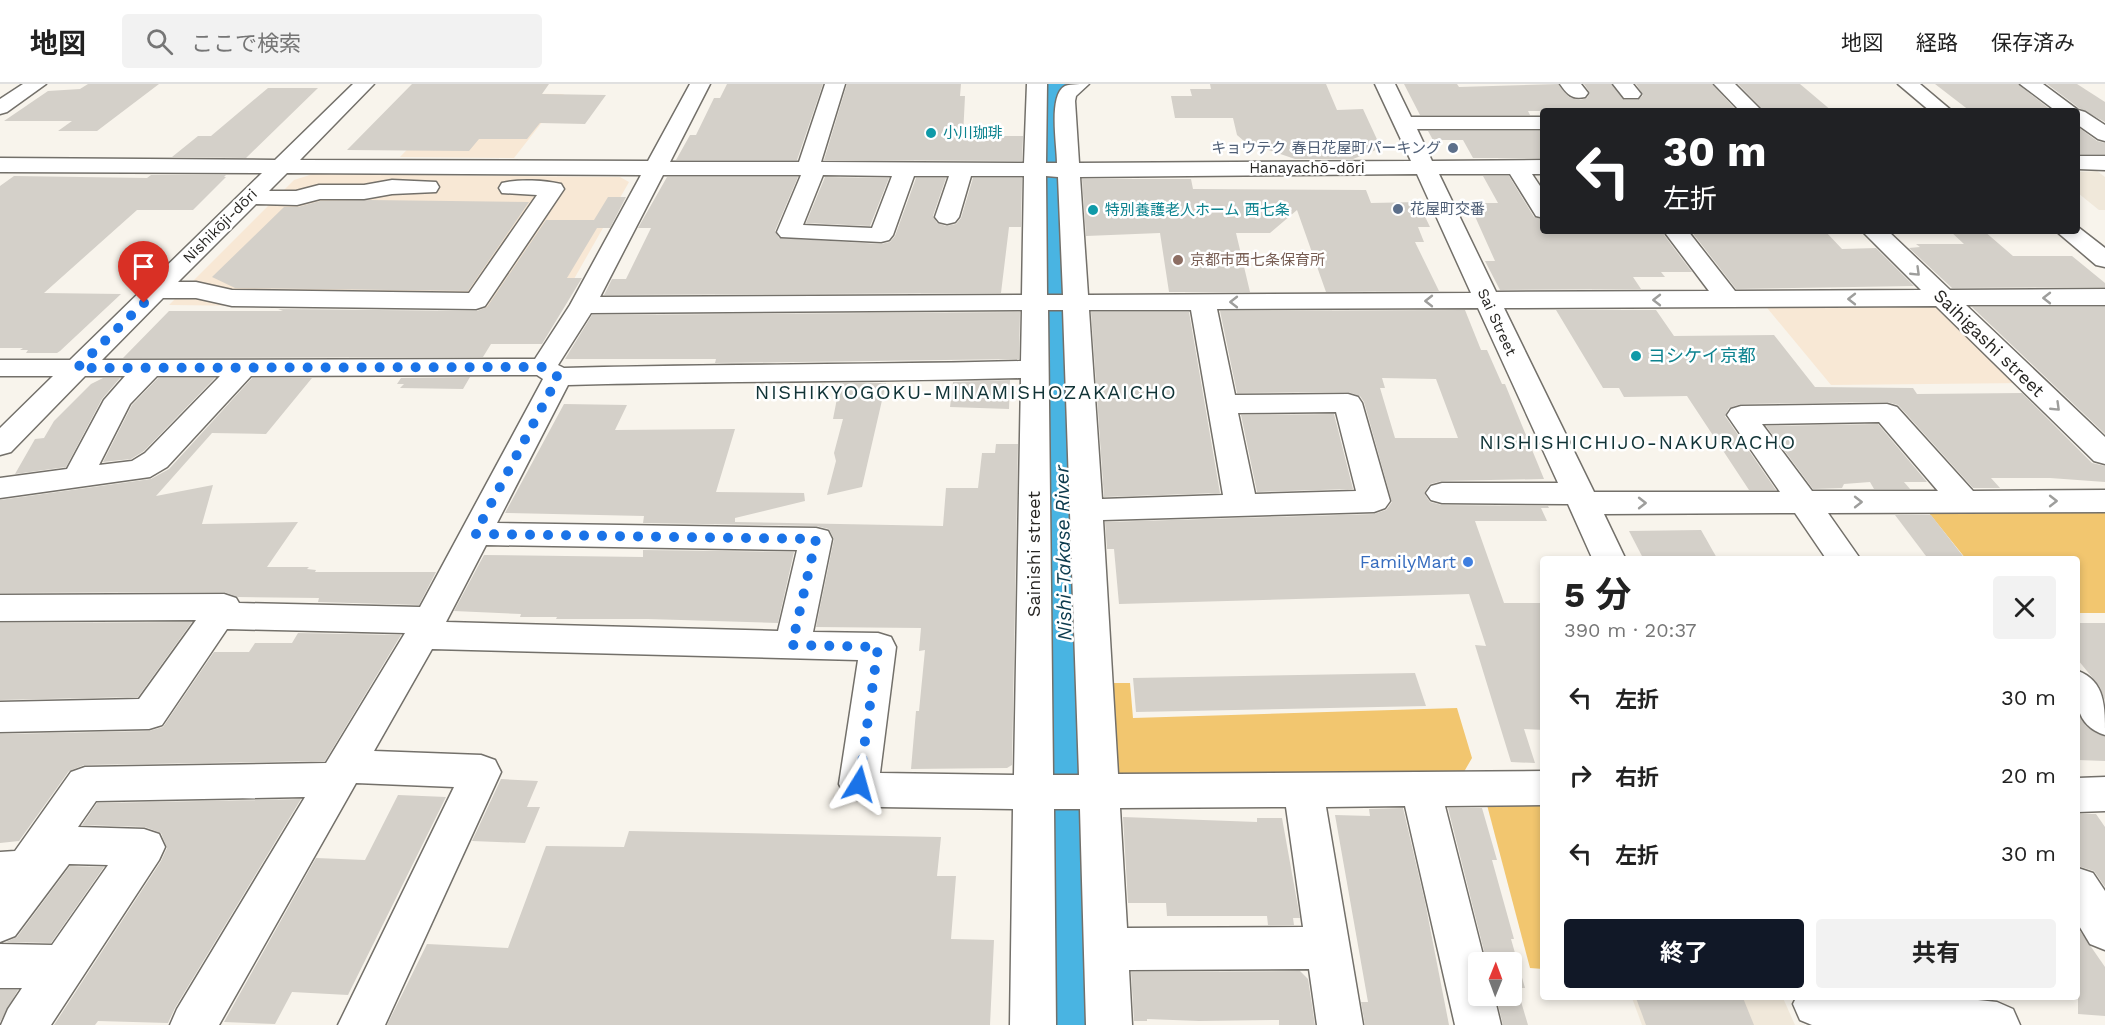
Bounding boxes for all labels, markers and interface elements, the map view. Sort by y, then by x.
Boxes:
search box [122,14,542,68]
icon: search [143,25,176,58]
text: 地図 [30,27,86,60]
text: 地図 [1841,30,1883,55]
text: 経路 [1916,30,1958,55]
text: 保存済み [1991,30,2075,55]
text: ここで検索 [191,31,301,56]
place label: 小川珈琲 [943,124,1003,142]
marker: 小川珈琲 [924,126,938,140]
text: 30 m [1663,127,1767,176]
icon: left [1564,132,1642,210]
place label: キョウテク 春日花屋町パーキング [1211,139,1441,157]
marker: キョウテク 春日花屋町パーキング [1446,141,1460,155]
street label: Hanayachō-dōri [1249,159,1365,177]
text: 左折 [1663,183,1717,215]
street label: Nishikōji-dōri [179,185,261,267]
place label: 花屋町交番 [1410,200,1485,218]
place label: 特別養護老人ホーム 西七条 [1105,201,1290,219]
marker: 花屋町交番 [1391,202,1405,216]
marker: 特別養護老人ホーム 西七条 [1086,203,1100,217]
pin [118,241,169,303]
icon: arrive [127,250,160,283]
place label: 京都市西七条保育所 [1190,251,1325,269]
marker: 京都市西七条保育所 [1171,253,1185,267]
one-way arrow [1909,264,1920,275]
street label: Saihigashi street [1930,284,2049,401]
street label: Sai Street [1474,285,1521,359]
one-way arrow [2042,291,2051,304]
one-way arrow [1847,293,1856,305]
one-way arrow [1652,294,1661,306]
one-way arrow [1424,295,1433,307]
one-way arrow [1229,296,1238,308]
place label: ヨシケイ京都 [1648,345,1756,366]
marker: ヨシケイ京都 [1629,349,1643,363]
district label: NISHIKYOGOKU-MINAMISHOZAKAICHO [755,380,1177,404]
one-way arrow [2050,400,2060,411]
district label: NISHISHICHIJO-NAKURACHO [1479,430,1797,454]
water label: Nishi-Takase River [1049,464,1077,641]
street label: Sainishi street [1023,491,1044,617]
one-way arrow [2049,495,2058,507]
one-way arrow [1854,496,1863,508]
one-way arrow [1638,497,1647,509]
place label: FamilyMart [1360,551,1456,572]
marker: FamilyMart [1461,555,1475,569]
text: 5 分 [1564,574,1631,616]
button: close [1993,576,2056,639]
text: 390 m · 20:37 [1564,618,1697,642]
icon: left [1564,681,1597,714]
text: 30 m [2001,685,2056,710]
text: 左折 [1615,687,1659,712]
position arrow [827,752,891,816]
icon: right [1564,759,1597,792]
text: 20 m [2001,763,2056,788]
text: 右折 [1615,765,1659,790]
icon: left [1564,837,1597,870]
text: 30 m [2001,841,2056,866]
text: 左折 [1615,843,1659,868]
button: 終了 [1564,919,1804,988]
button: 共有 [1816,919,2056,988]
north arrow [1468,952,1522,1006]
map controls [1468,952,1522,1006]

